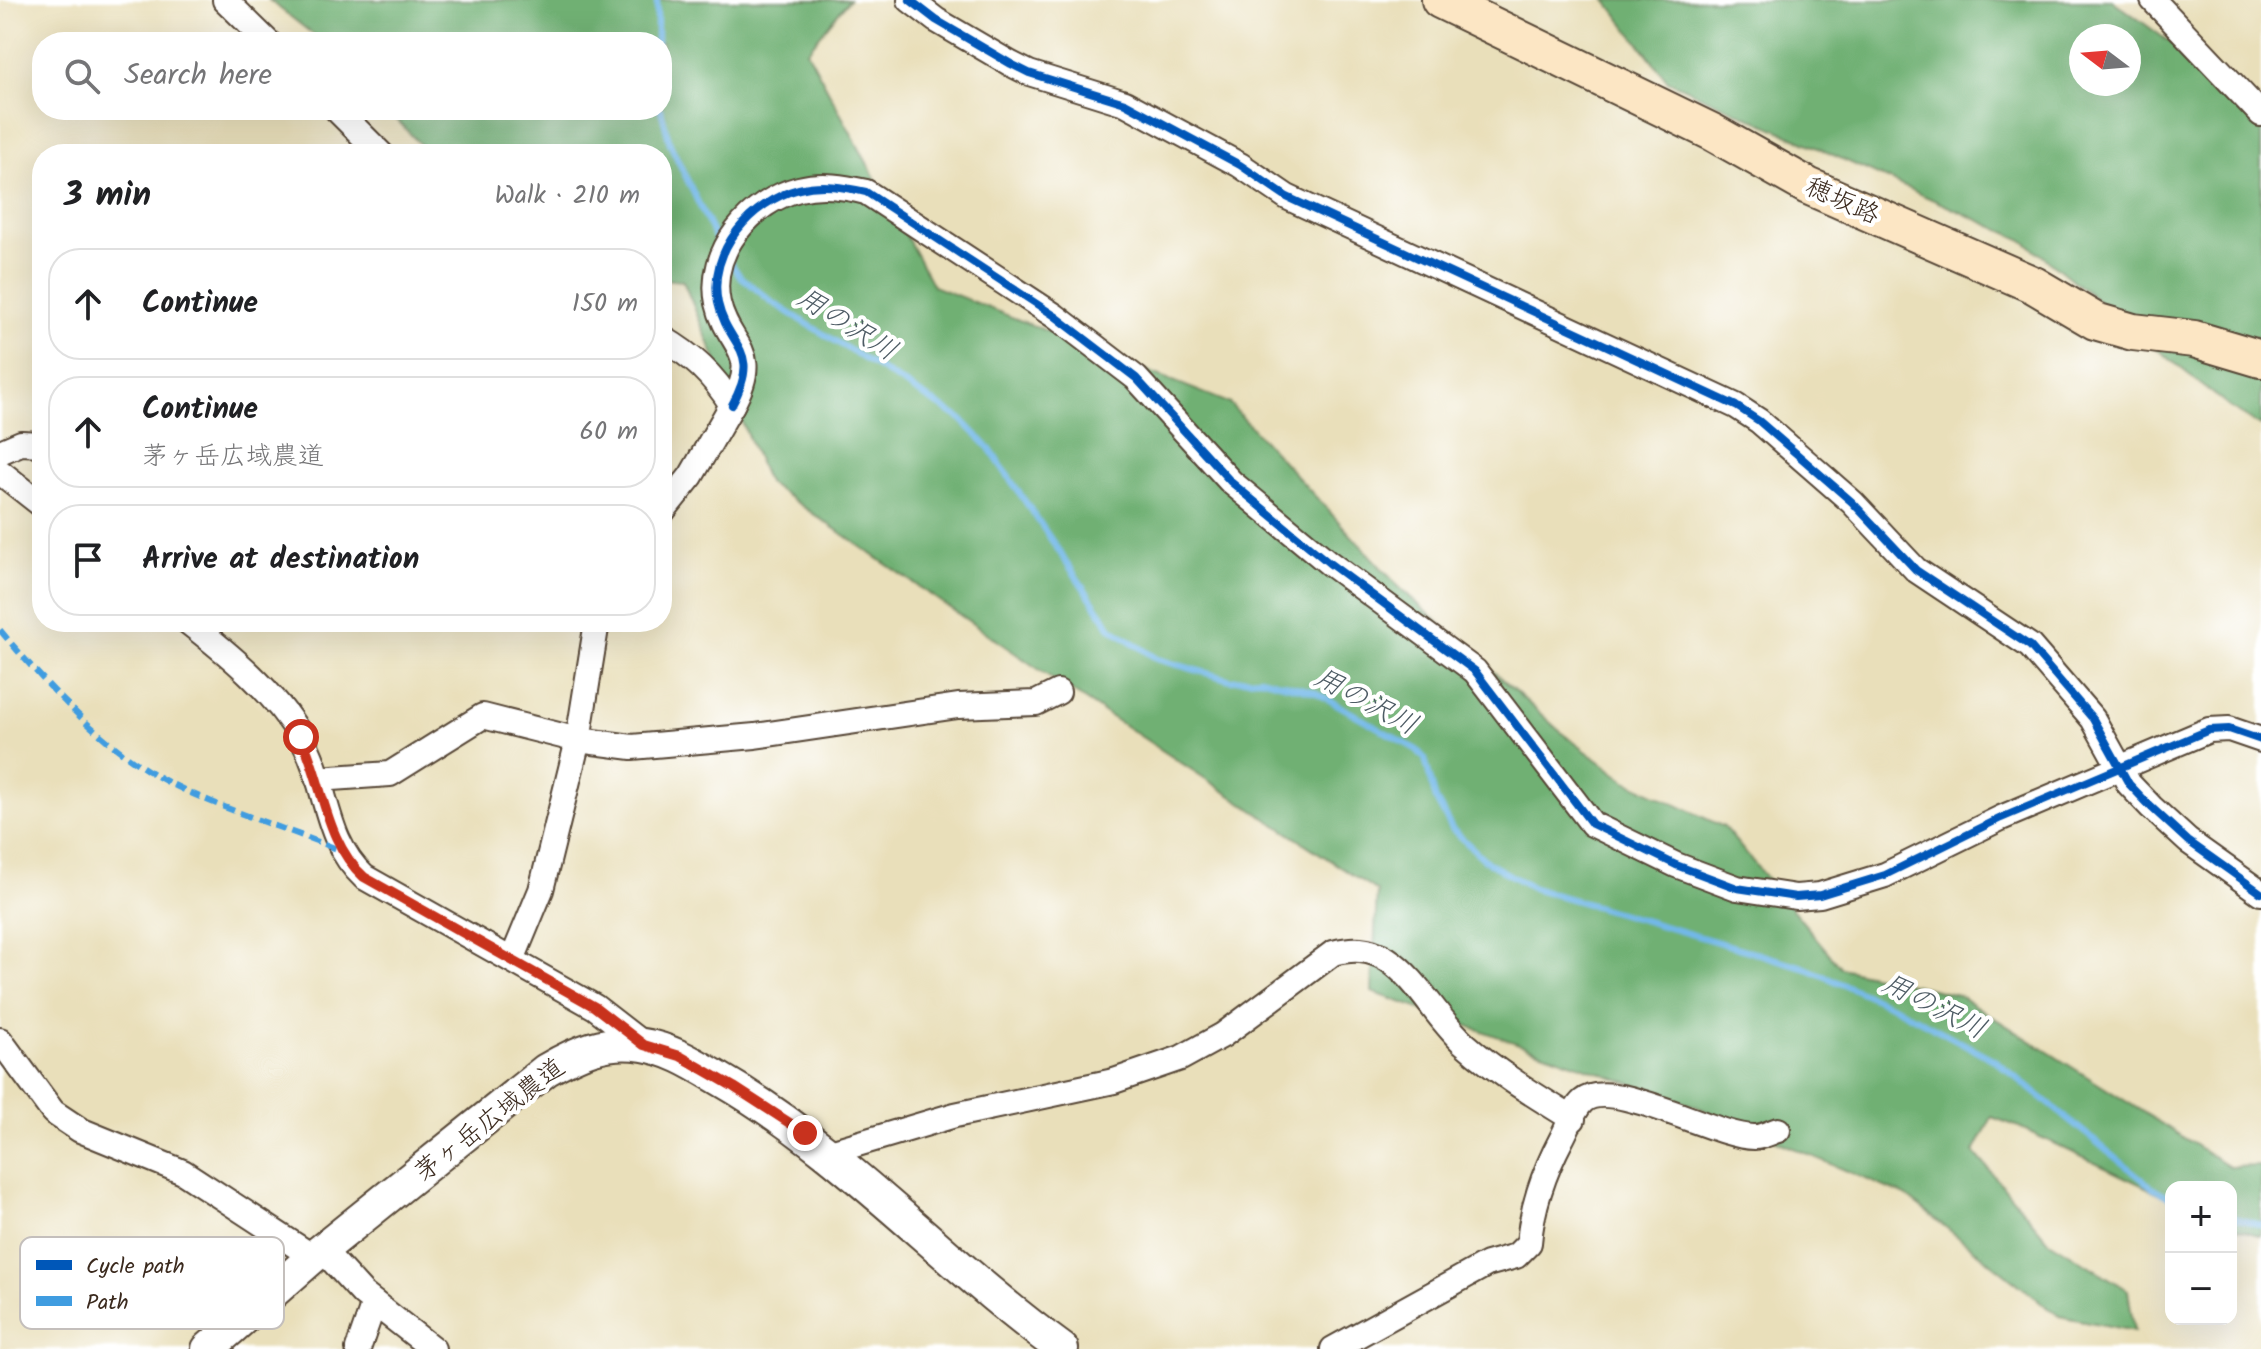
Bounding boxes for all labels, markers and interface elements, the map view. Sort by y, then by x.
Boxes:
north arrow [2069,24,2141,96]
search box [32,32,672,120]
text: Search here [124,52,272,100]
icon: search [60,54,104,98]
street label: 穂坂路 [1798,167,1886,237]
text: 3 min [64,169,151,223]
text: Walk · 210 m [495,175,640,217]
water label: 用の沢川 [787,276,906,374]
text: Continue [142,280,258,328]
icon: ahead [66,282,110,326]
text: 150 m [572,283,638,325]
text: Continue [142,386,258,434]
icon: ahead [66,410,110,454]
text: 60 m [579,411,638,453]
text: 茅ヶ岳広域農道 [142,436,324,478]
text: Arrive at destination [142,536,419,584]
icon: arrive [66,538,110,582]
water label: 用の沢川 [1306,656,1426,748]
route start [283,719,319,755]
water label: 用の沢川 [1874,962,1994,1053]
street label: 茅ヶ岳広域農道 [406,1048,575,1193]
route end [787,1115,823,1151]
map controls [2165,1181,2237,1325]
button: + [2165,1181,2237,1253]
legend [20,1237,284,1329]
text: Cycle path [86,1250,185,1285]
button: − [2165,1253,2237,1325]
text: Path [86,1286,129,1321]

